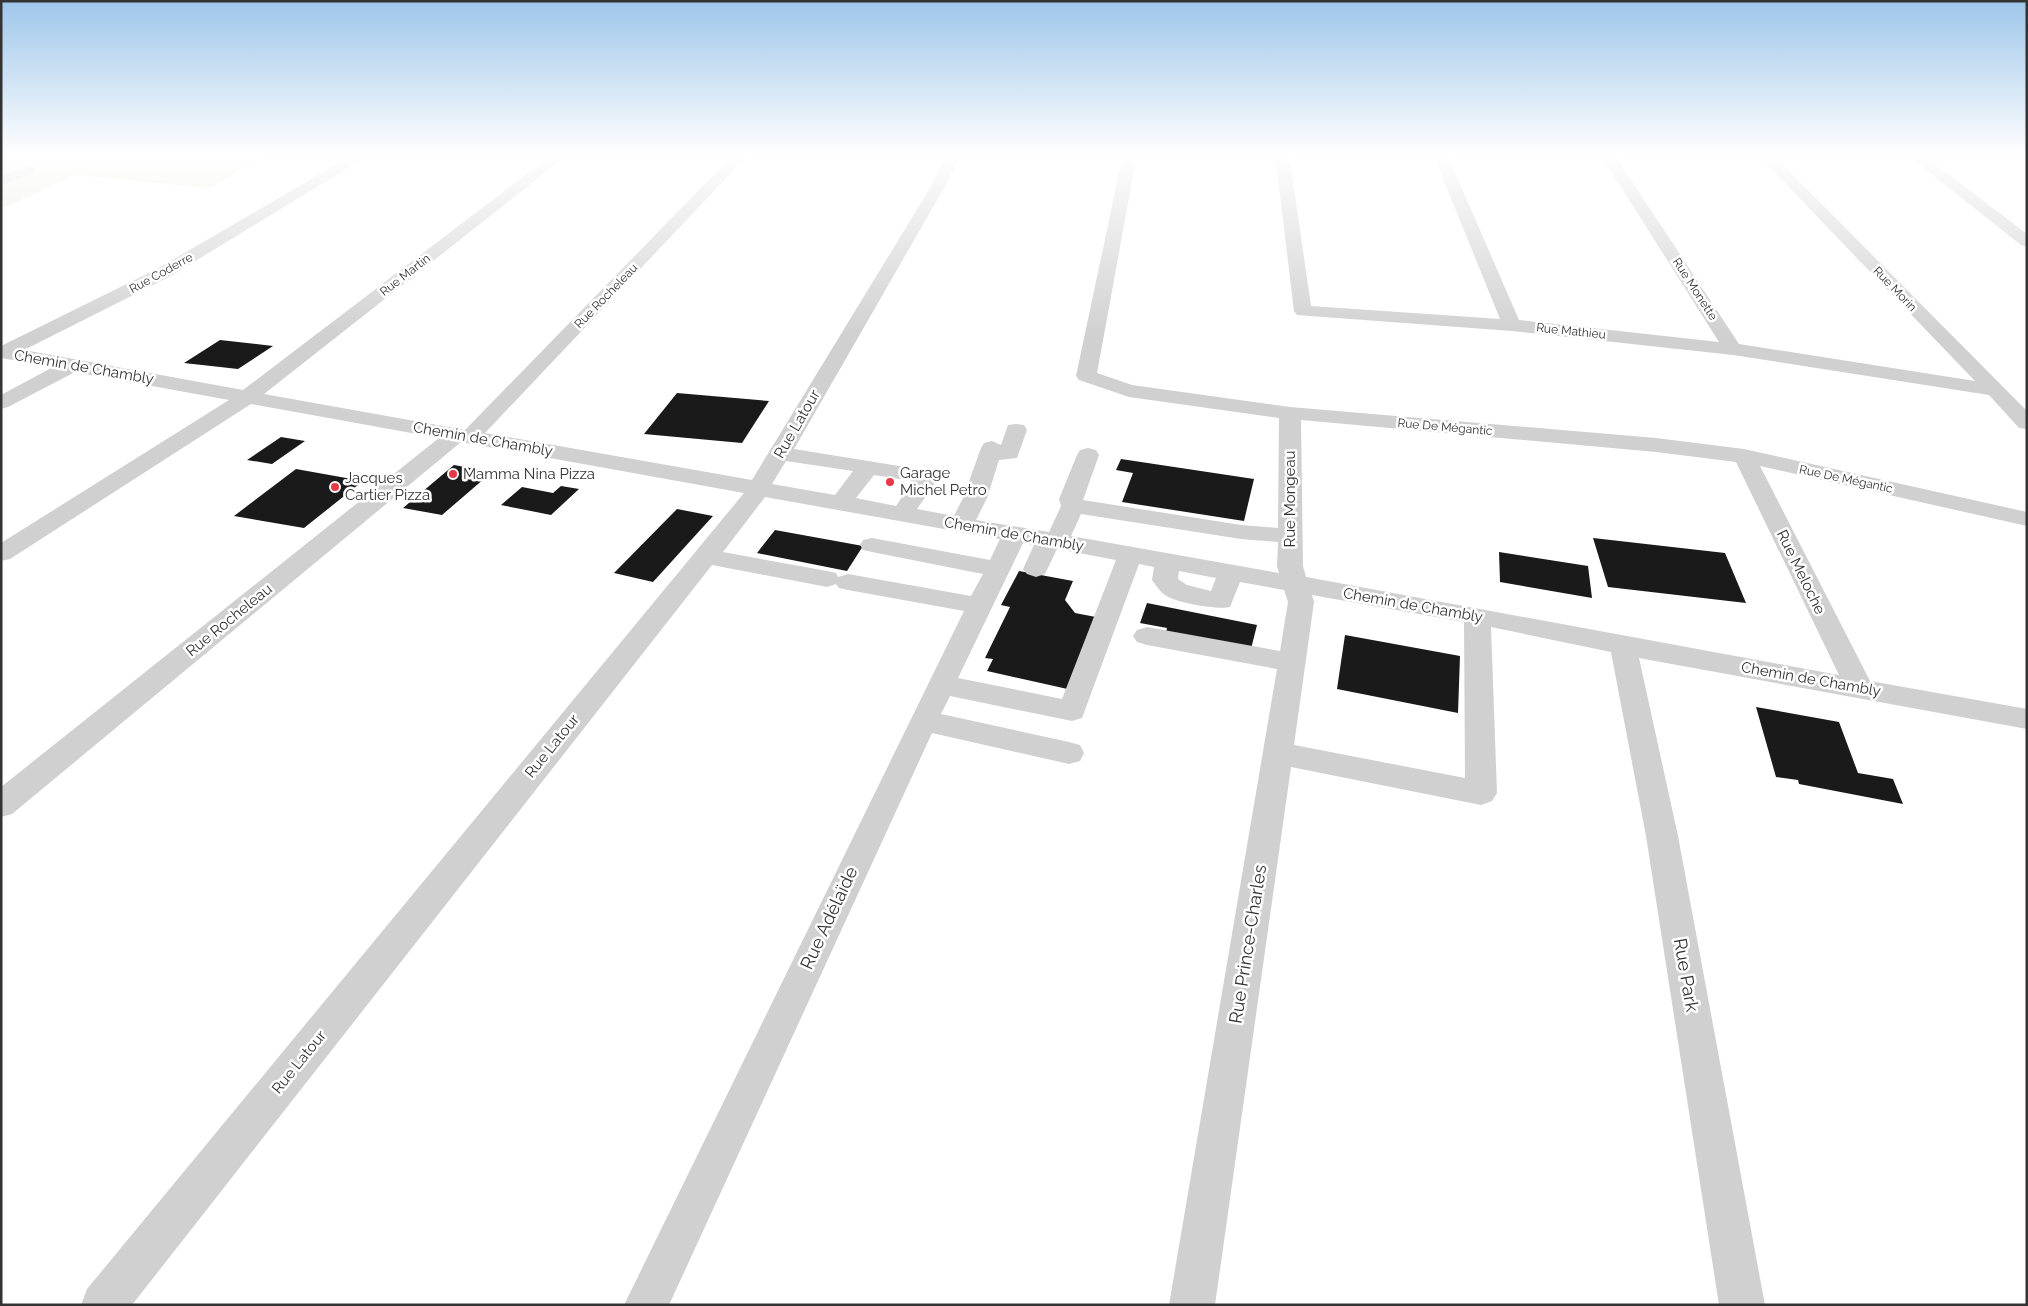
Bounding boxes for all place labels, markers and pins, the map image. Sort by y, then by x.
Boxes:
place label: Garage Michel Petro [900,464,987,499]
place label: Mamma Nina Pizza [463,465,595,483]
marker: Mamma Nina Pizza [447,468,459,480]
place label: Jacques Cartier Pizza [345,469,430,504]
marker: Garage Michel Petro [884,476,896,488]
marker: Jacques Cartier Pizza [329,481,341,493]

